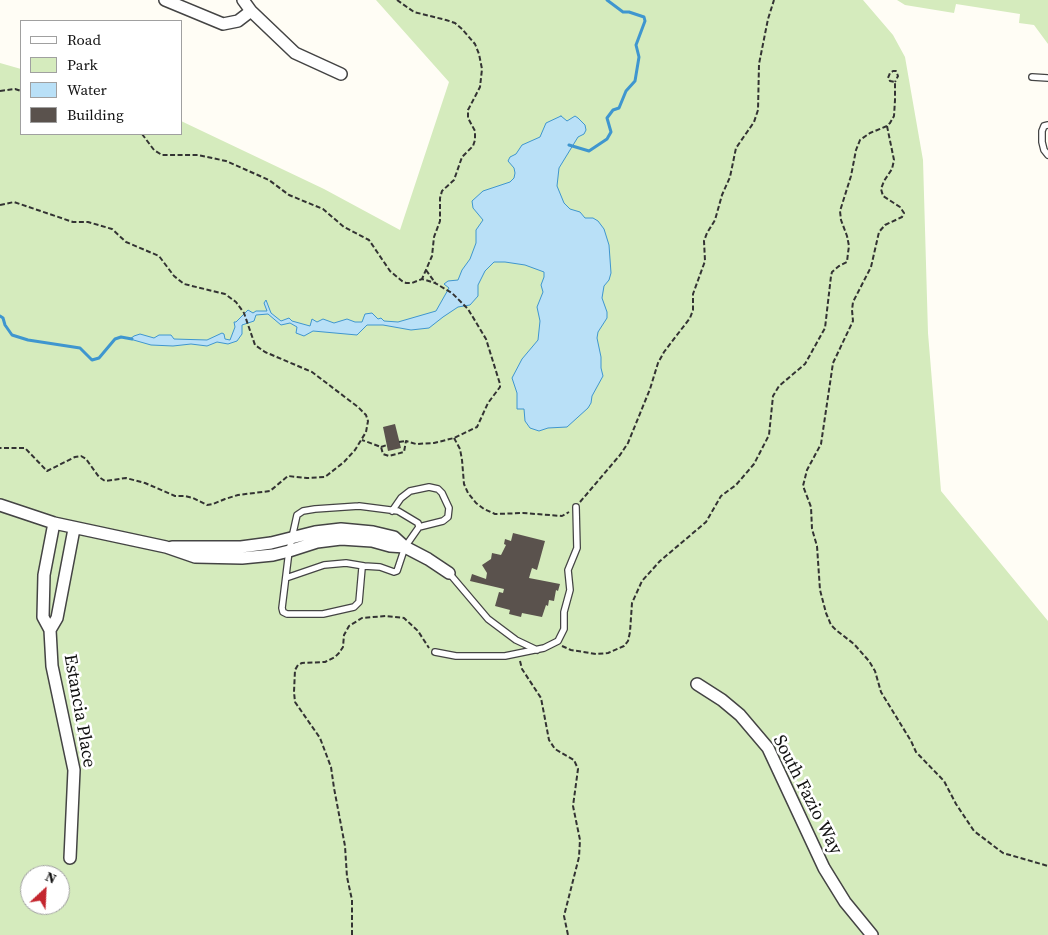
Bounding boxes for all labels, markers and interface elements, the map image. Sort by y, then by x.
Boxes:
legend [20,20,182,135]
text: Road [67,29,101,50]
text: Park [67,54,98,75]
text: Water [67,79,107,100]
text: Building [67,104,124,125]
street label: Estancia Place [58,653,100,769]
street label: South Fazio Way [768,732,846,858]
north arrow [20,865,70,915]
text: N [42,866,60,889]

